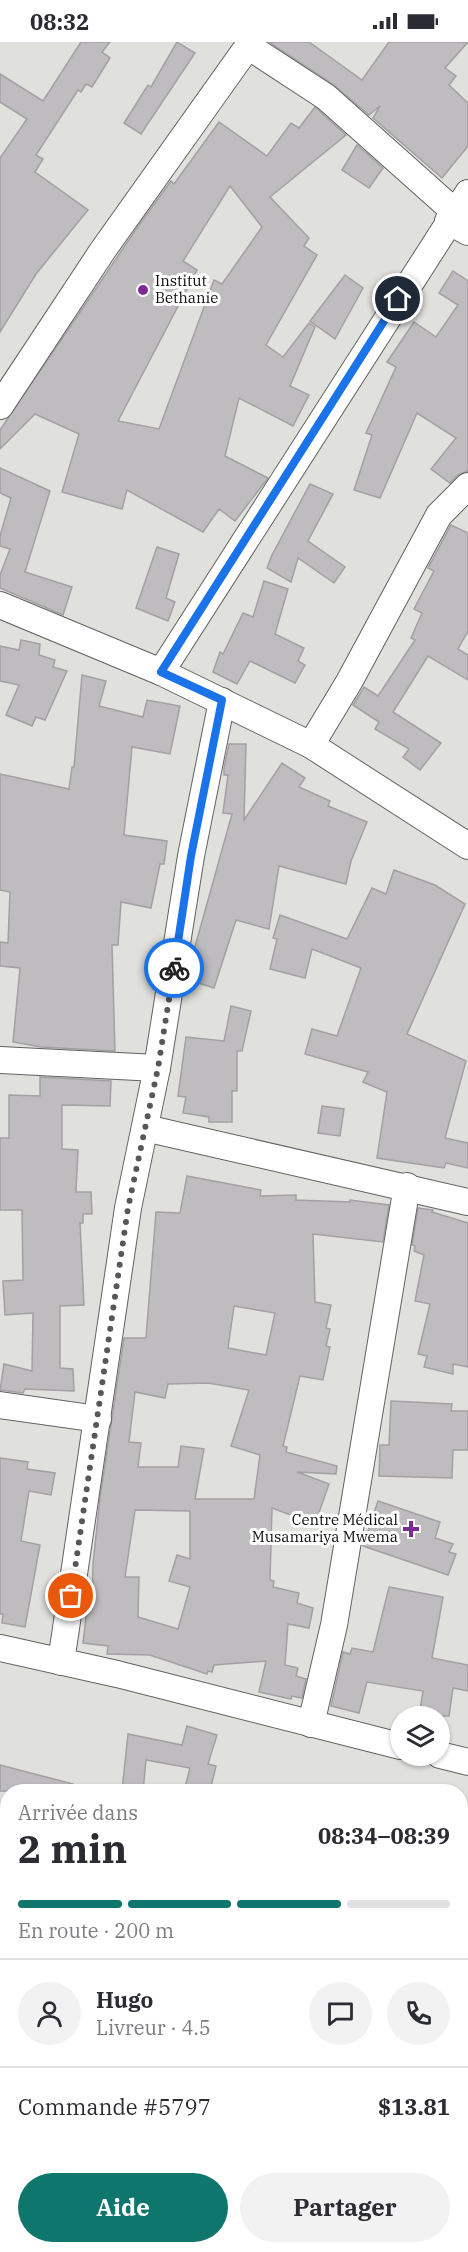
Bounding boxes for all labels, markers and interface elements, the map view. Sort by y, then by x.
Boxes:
text: 08:32 [30,7,89,36]
place label: Institut Bethanie [155,271,218,307]
pin [372,273,423,324]
icon: home [381,282,414,315]
marker: Institut Bethanie [136,283,150,297]
courier [144,938,204,998]
icon: bike [158,952,191,985]
place label: Centre Médical Musamariya Mwema [252,1510,398,1546]
marker: Centre Médical Musamariya Mwema [402,1520,420,1538]
pin [45,1570,96,1621]
icon: bag [54,1579,87,1612]
map controls [390,1706,450,1766]
button: layers [390,1706,450,1766]
text: Arrivée dans [18,1799,138,1826]
text: 08:34–08:39 [318,1821,450,1850]
text: 2 min [18,1823,127,1874]
text: En route · 200 m [18,1917,174,1944]
button: person [18,1982,81,2045]
button: chat [309,1982,372,2045]
button: phone [387,1982,450,2045]
text: Hugo [96,1985,153,2014]
text: Livreur · 4.5 [96,2014,211,2041]
text: Commande #5797 [18,2092,211,2121]
text: $13.81 [378,2092,450,2121]
button: Aide [18,2173,228,2242]
button: Partager [240,2173,450,2242]

